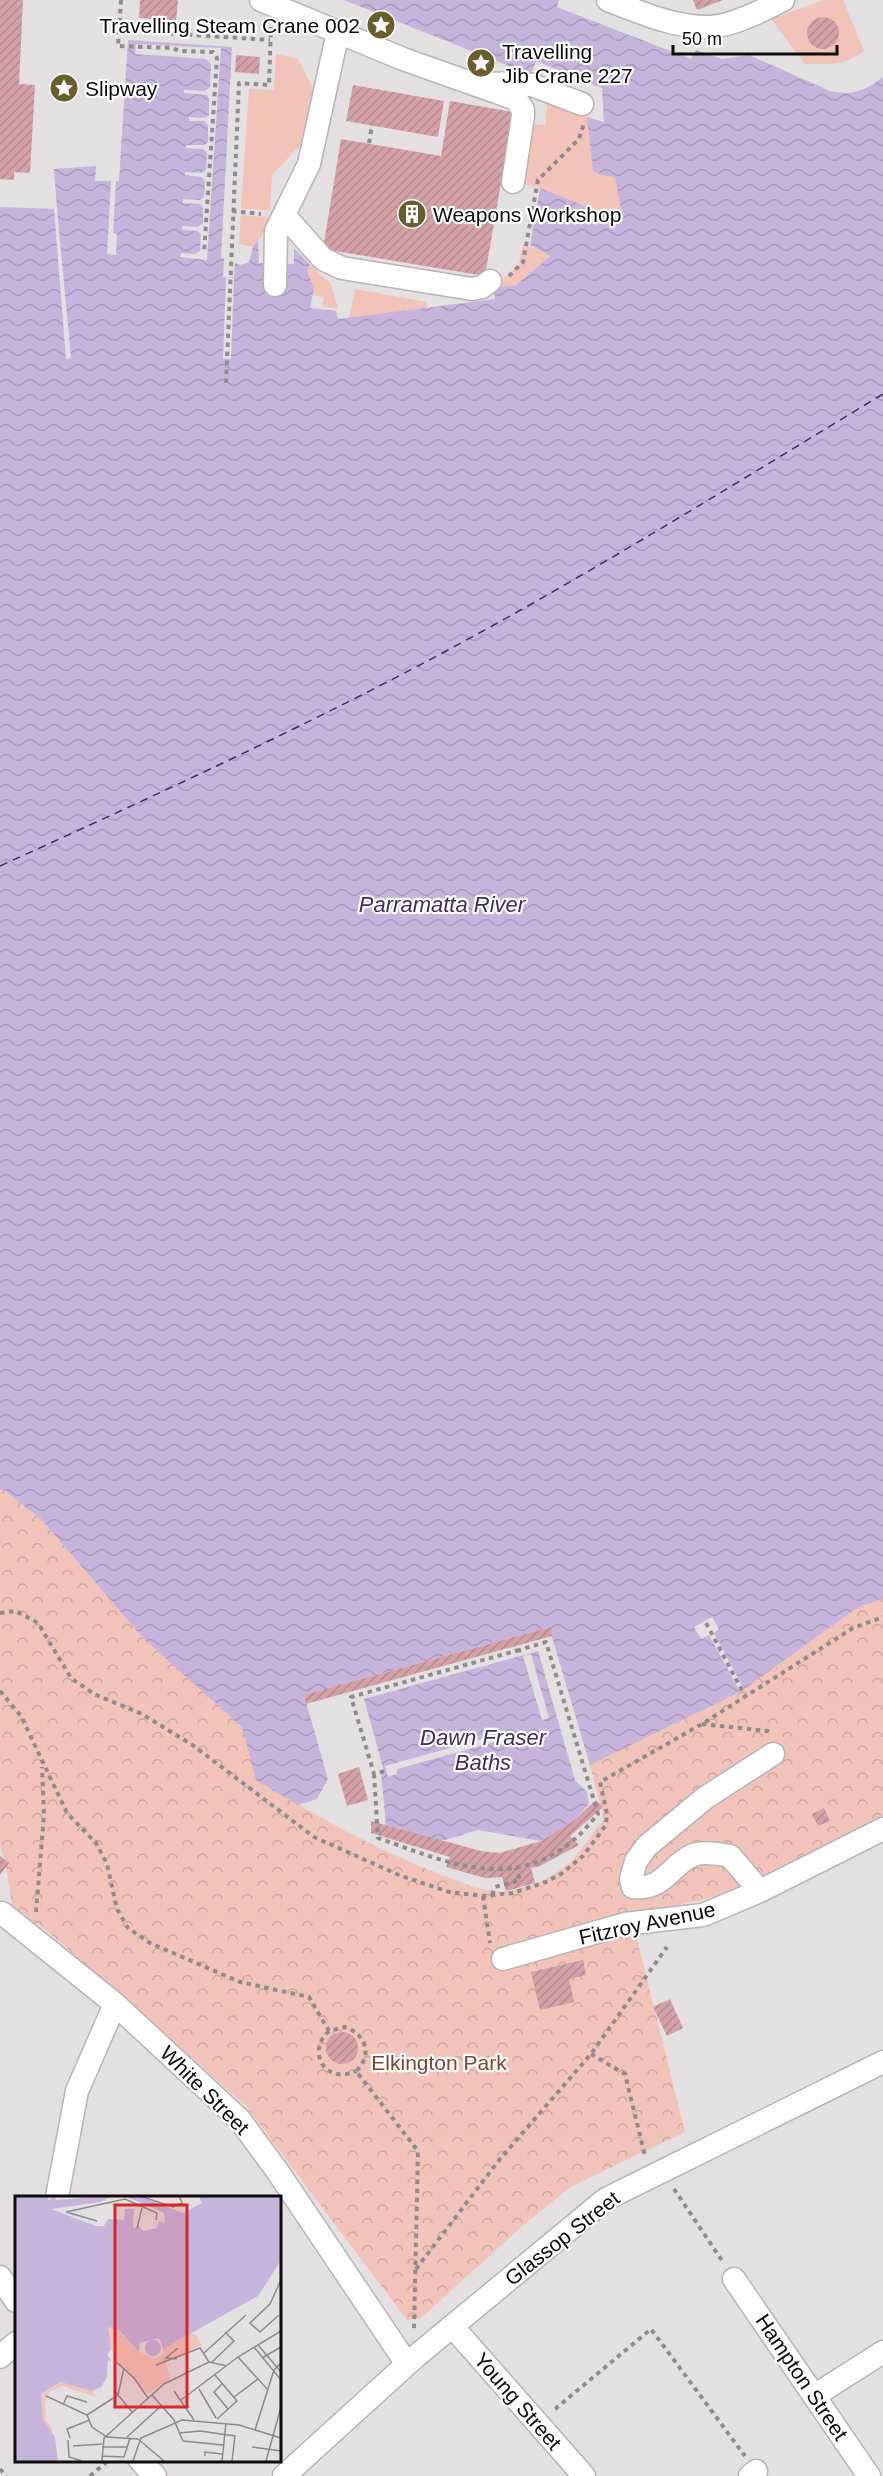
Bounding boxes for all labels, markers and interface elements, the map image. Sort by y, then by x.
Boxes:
place icon: Travelling Steam Crane 002 [365,9,397,41]
place label: Travelling Steam Crane 002 [99,14,360,37]
scale bar [673,18,836,56]
text: 50 m [682,29,722,49]
place label: Travelling Jib Crane 227 [502,40,633,87]
place icon: Travelling Jib Crane 227 [465,47,497,79]
place icon: Slipway [48,72,80,104]
place label: Slipway [85,77,158,100]
building icon: Weapons Workshop [396,198,428,230]
place label: Weapons Workshop [433,203,621,226]
water label: Parramatta River [359,892,527,917]
water label: Dawn Fraser Baths [420,1725,548,1775]
street label: Fitzroy Avenue [577,1897,717,1949]
street label: White Street [156,2041,254,2139]
park label: Elkington Park [371,2051,507,2074]
street label: Glassop Street [500,2186,624,2290]
inset map [15,2196,280,2461]
street label: Hampton Street [751,2310,853,2445]
street label: Young Street [470,2348,566,2454]

